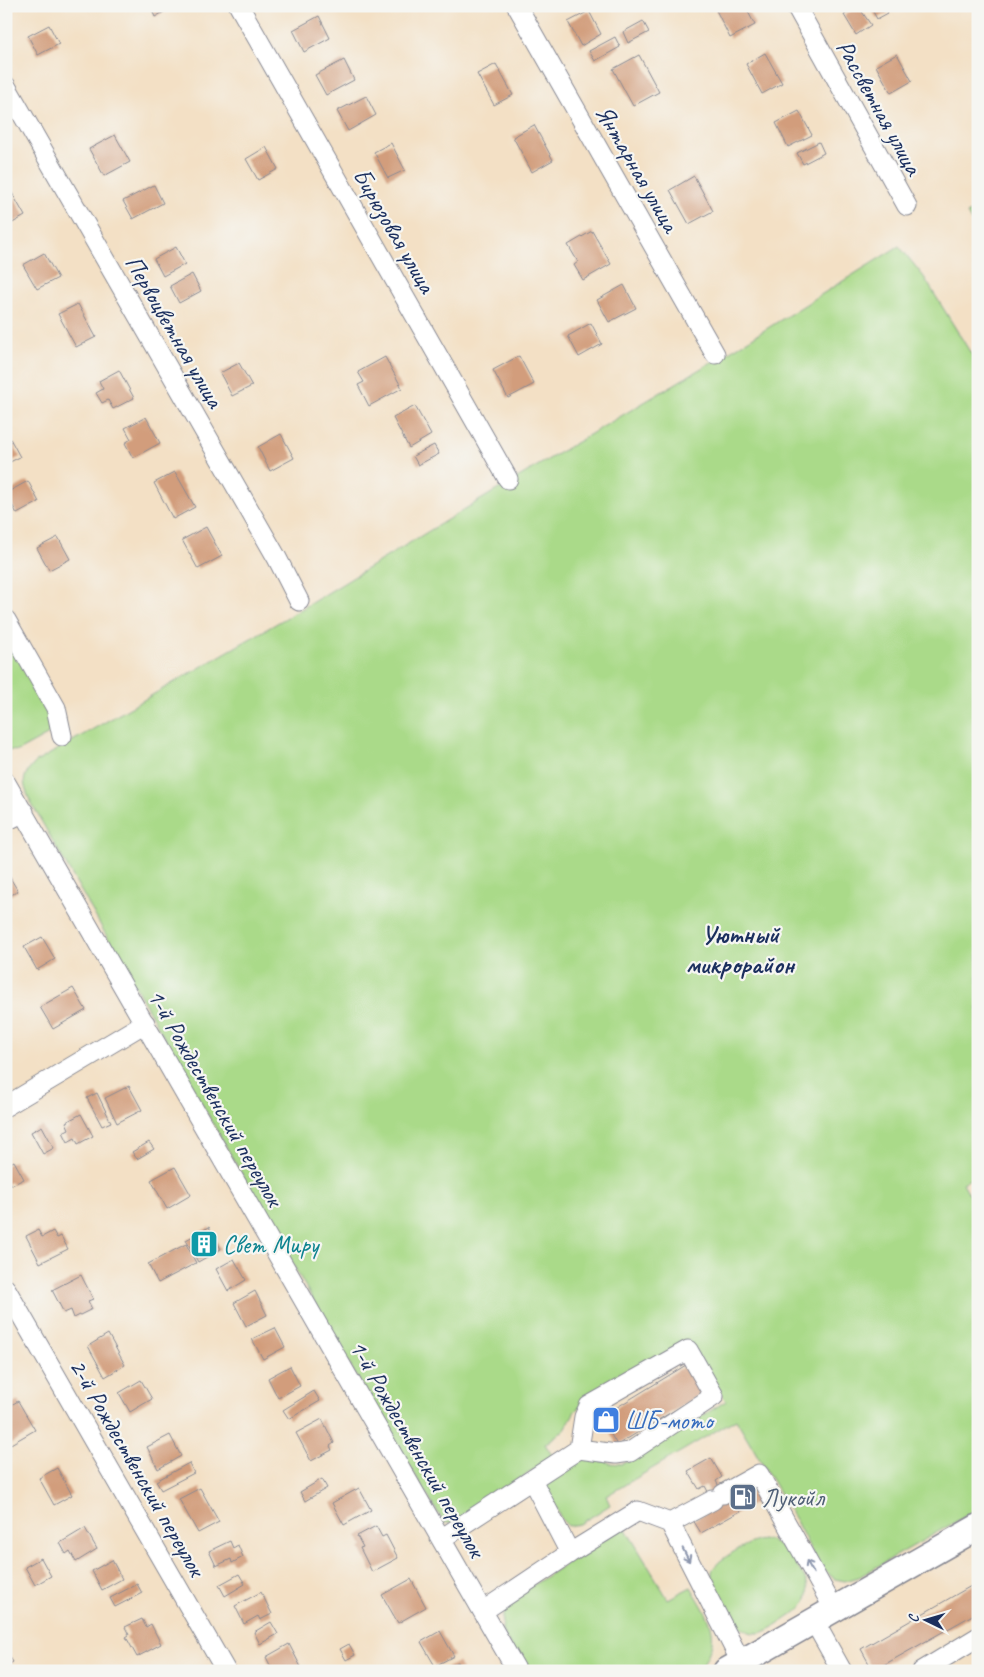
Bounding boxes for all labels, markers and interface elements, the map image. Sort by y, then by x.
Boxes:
street label: Рассветная улица [829,34,930,183]
street label: Янтарная улица [588,99,688,240]
street label: Бирюзовая улица [345,162,444,300]
street label: Первоцветная улица [118,249,232,415]
district label: Уютный микрорайон [686,918,796,981]
street label: 1-й Рождественский переулок [140,983,292,1214]
building icon: Свет Миру [189,1229,219,1259]
place label: Свет Миру [223,1229,321,1261]
street label: 1-й Рождественский переулок [342,1334,494,1565]
street label: 2-й Рождественский переулок [62,1353,214,1584]
shop icon: ШБ-мото [591,1405,621,1435]
place label: ШБ-мото [625,1405,716,1437]
fuel station icon: Лукойл [728,1482,758,1512]
place label: Лукойл [762,1482,826,1514]
one-way arrow [681,1547,691,1562]
one-way arrow [805,1560,815,1574]
north arrow [902,1594,952,1644]
text: С [905,1613,923,1623]

